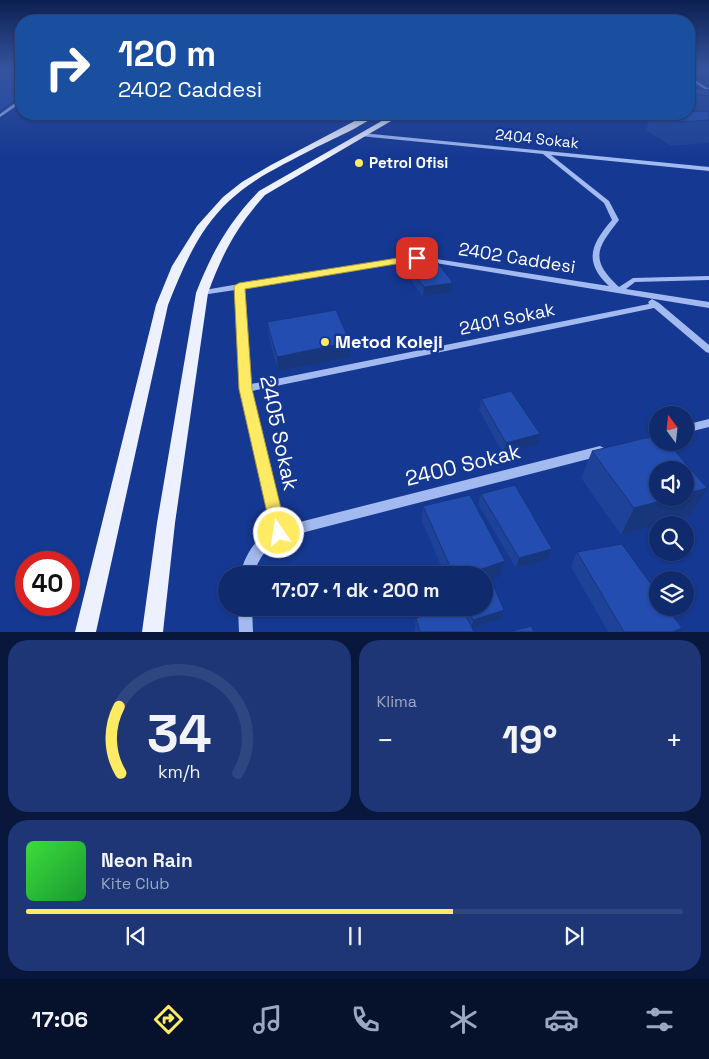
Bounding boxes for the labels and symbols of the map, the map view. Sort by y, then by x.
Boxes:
street label: 2404 Sokak [494,125,580,152]
place label: Petrol Ofisi [369,153,448,172]
marker: Petrol Ofisi [353,157,365,169]
pin [396,237,438,279]
street label: 2402 Caddesi [457,237,577,278]
street label: 2401 Sokak [457,297,557,340]
place label: Metod Koleji [335,330,443,353]
marker: Metod Koleji [319,336,331,348]
street label: 2405 Sokak [254,373,305,493]
north arrow [649,406,694,451]
street label: 2400 Sokak [402,437,523,492]
position arrow [252,506,304,558]
speed limit sign: 40 [15,551,80,616]

